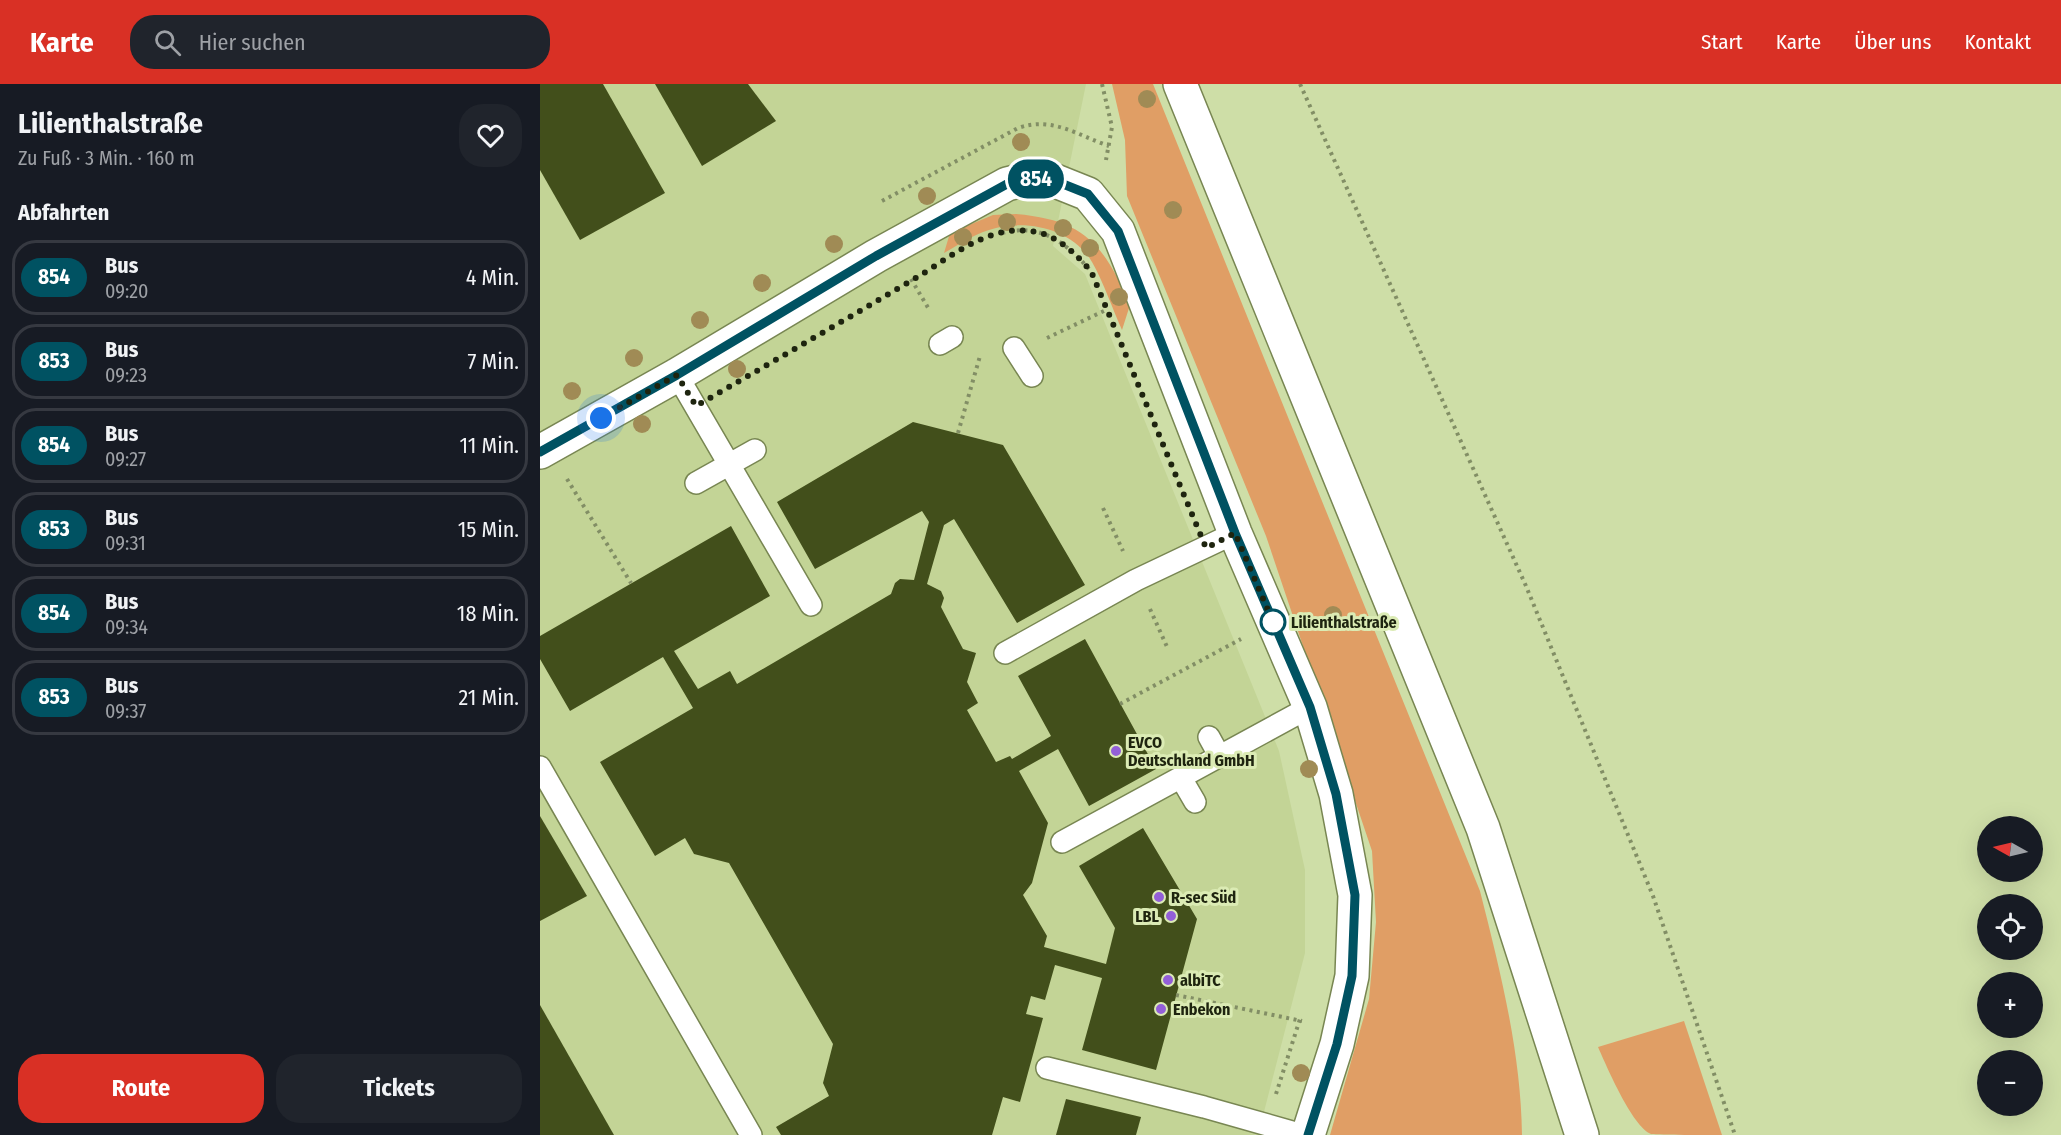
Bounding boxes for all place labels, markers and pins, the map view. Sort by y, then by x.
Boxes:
marker: Lilienthalstraße [1260,609,1286,635]
place label: Lilienthalstraße [1291,613,1397,632]
place label: EVCO Deutschland GmbH [1128,733,1255,770]
marker: EVCO Deutschland GmbH [1109,744,1123,758]
place label: R-sec Süd [1171,888,1236,907]
marker: R-sec Süd [1152,890,1166,904]
place label: LBL [1135,907,1160,926]
marker: LBL [1164,909,1178,923]
place label: albiTC [1180,971,1221,990]
marker: albiTC [1161,973,1175,987]
place label: Enbekon [1173,1000,1230,1019]
marker: Enbekon [1154,1002,1168,1016]

